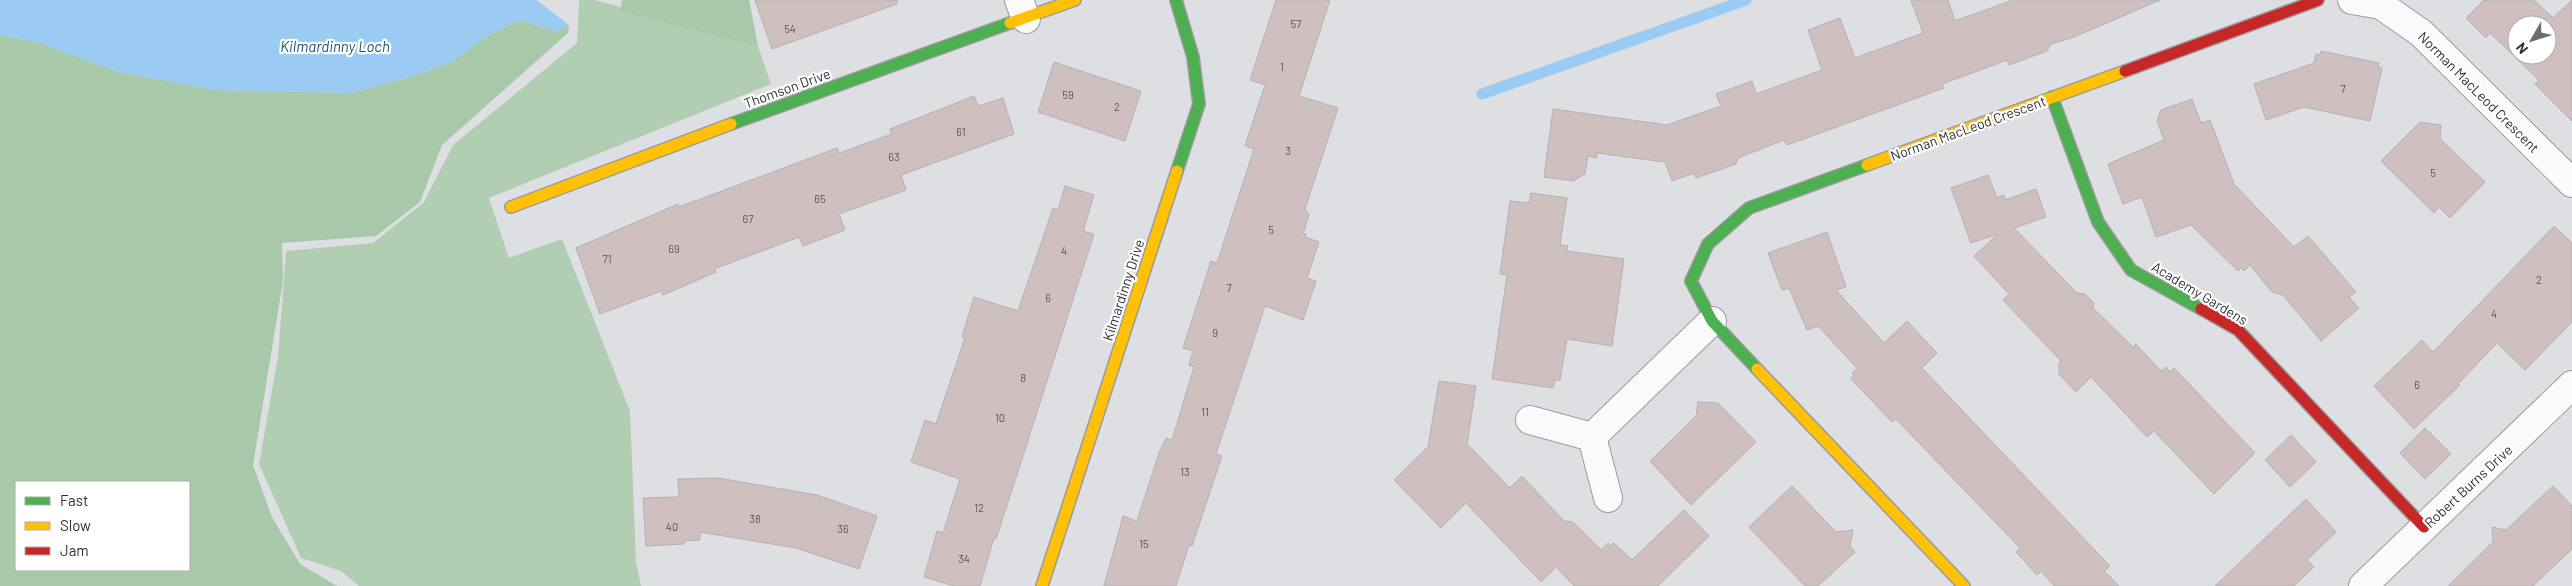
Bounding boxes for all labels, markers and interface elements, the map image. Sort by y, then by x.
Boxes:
north arrow [2507,15,2557,65]
house number: 57 [1291,17,1301,30]
house number: 54 [784,22,796,35]
street label: Norman MacLeod Crescent [2415,28,2543,156]
water label: Kilmardinny Loch [280,37,390,55]
house number: 1 [1280,60,1284,73]
street label: Thomson Drive [742,65,832,111]
house number: 7 [2340,82,2346,95]
house number: 59 [1062,88,1074,101]
street label: Norman MacLeod Crescent [1888,92,2048,164]
house number: 2 [1114,100,1120,113]
house number: 61 [956,125,966,138]
house number: 3 [1285,144,1291,157]
house number: 63 [888,150,900,163]
house number: 5 [2430,166,2436,179]
house number: 65 [814,192,826,205]
house number: 67 [743,212,753,225]
house number: 5 [1268,223,1274,236]
street label: Kilmardinny Drive [1099,237,1147,343]
house number: 69 [668,242,680,255]
house number: 4 [1061,244,1067,257]
house number: 71 [602,252,612,265]
street label: Academy Gardens [2149,258,2251,328]
house number: 2 [2536,273,2542,286]
house number: 7 [1226,281,1232,294]
house number: 6 [1045,291,1051,304]
house number: 4 [2491,307,2497,320]
house number: 9 [1212,326,1218,339]
house number: 8 [1020,371,1026,384]
house number: 6 [2414,378,2420,391]
house number: 11 [1201,405,1209,418]
house number: 10 [995,411,1005,424]
street label: Robert Burns Drive [2421,441,2515,531]
house number: 13 [1180,465,1190,478]
legend [15,481,190,571]
text: Fast [60,491,88,509]
house number: 12 [974,501,984,514]
house number: 38 [749,512,761,525]
text: Slow [60,516,91,534]
house number: 40 [666,520,678,533]
house number: 36 [837,522,849,535]
house number: 15 [1139,537,1149,550]
text: Jam [60,541,89,559]
house number: 34 [958,552,970,565]

